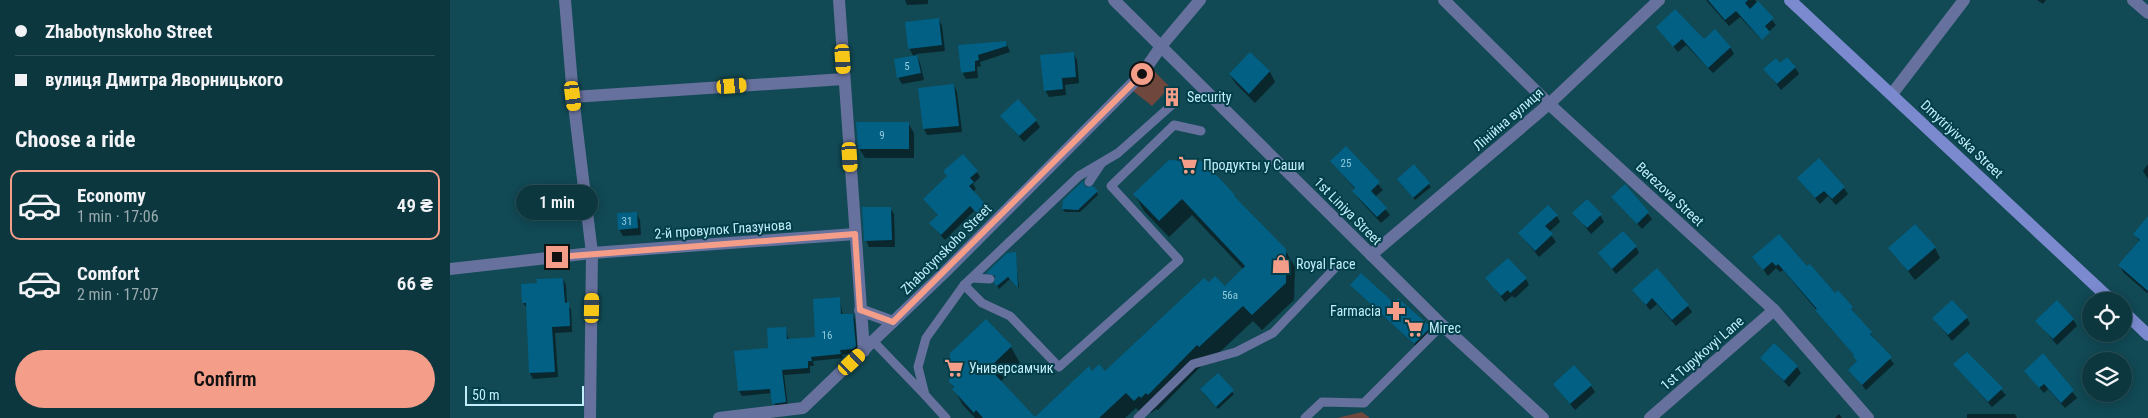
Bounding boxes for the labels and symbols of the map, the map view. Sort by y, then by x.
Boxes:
car [834,44,851,74]
house number: 5 [904,60,910,73]
route start [1131,63,1153,85]
car [716,77,747,95]
car [563,80,582,112]
street label: Лінійна вулиця [1470,84,1546,154]
building icon: Security [1161,86,1183,108]
place label: Security [1187,89,1232,105]
street label: Dmytriyivska Street [1918,97,2006,181]
house number: 9 [879,129,885,142]
car [841,142,858,172]
supermarket icon: Продукты у Саши [1177,154,1199,176]
place label: Продукты у Саши [1203,157,1305,173]
house number: 25 [1341,157,1351,170]
street label: Berezova Street [1633,159,1707,229]
street label: 1st Liniya Street [1311,174,1385,248]
callout: 1 min [516,184,598,220]
street label: Zhabotynskoho Street [898,201,994,297]
house number: 31 [622,215,632,228]
street label: 2-й провулок Глазунова [654,216,792,242]
route end [546,246,568,268]
shop icon: Royal Face [1270,253,1292,275]
place label: Royal Face [1296,256,1356,272]
house number: 56а [1222,289,1238,302]
car [584,293,599,323]
pharmacy icon: Farmacia [1385,300,1407,322]
place label: Farmacia [1330,303,1381,319]
street label: 1st Tupykovyi Lane [1657,312,1747,393]
supermarket icon: Мігес [1403,317,1425,339]
place label: Мігес [1429,320,1461,336]
house number: 16 [822,329,832,342]
car [835,346,868,378]
supermarket icon: Универсамчик [943,357,965,379]
place label: Универсамчик [969,360,1054,376]
scale bar [465,383,584,406]

